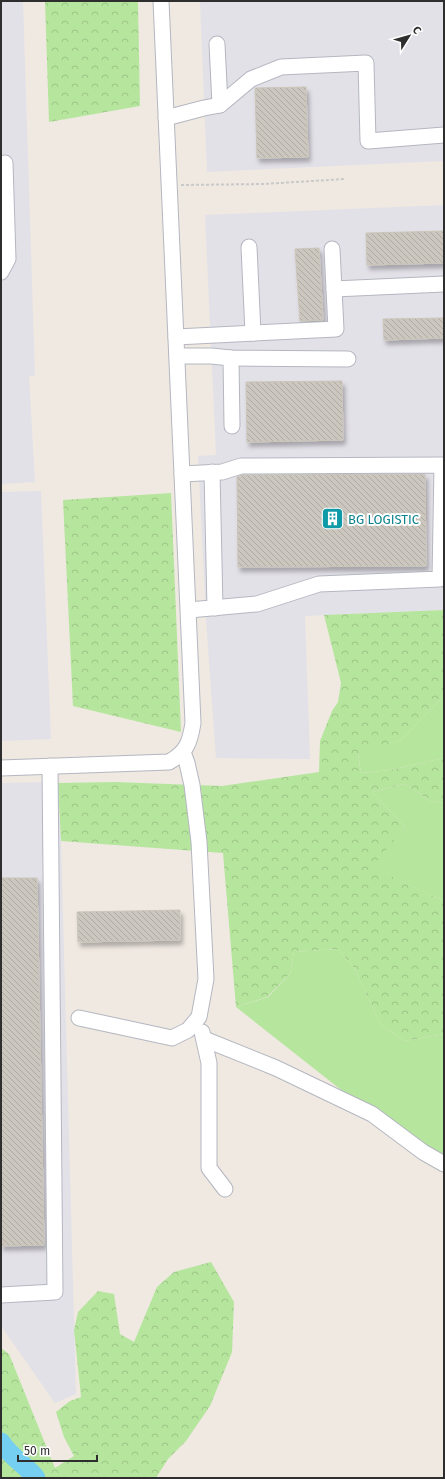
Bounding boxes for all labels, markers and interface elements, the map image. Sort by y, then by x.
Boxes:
north arrow [389,16,429,56]
text: С [409,24,424,37]
building icon: BG LOGISTIC [319,506,345,532]
place label: BG LOGISTIC [348,512,420,527]
scale bar [18,1437,97,1463]
text: 50 m [24,1444,50,1458]

